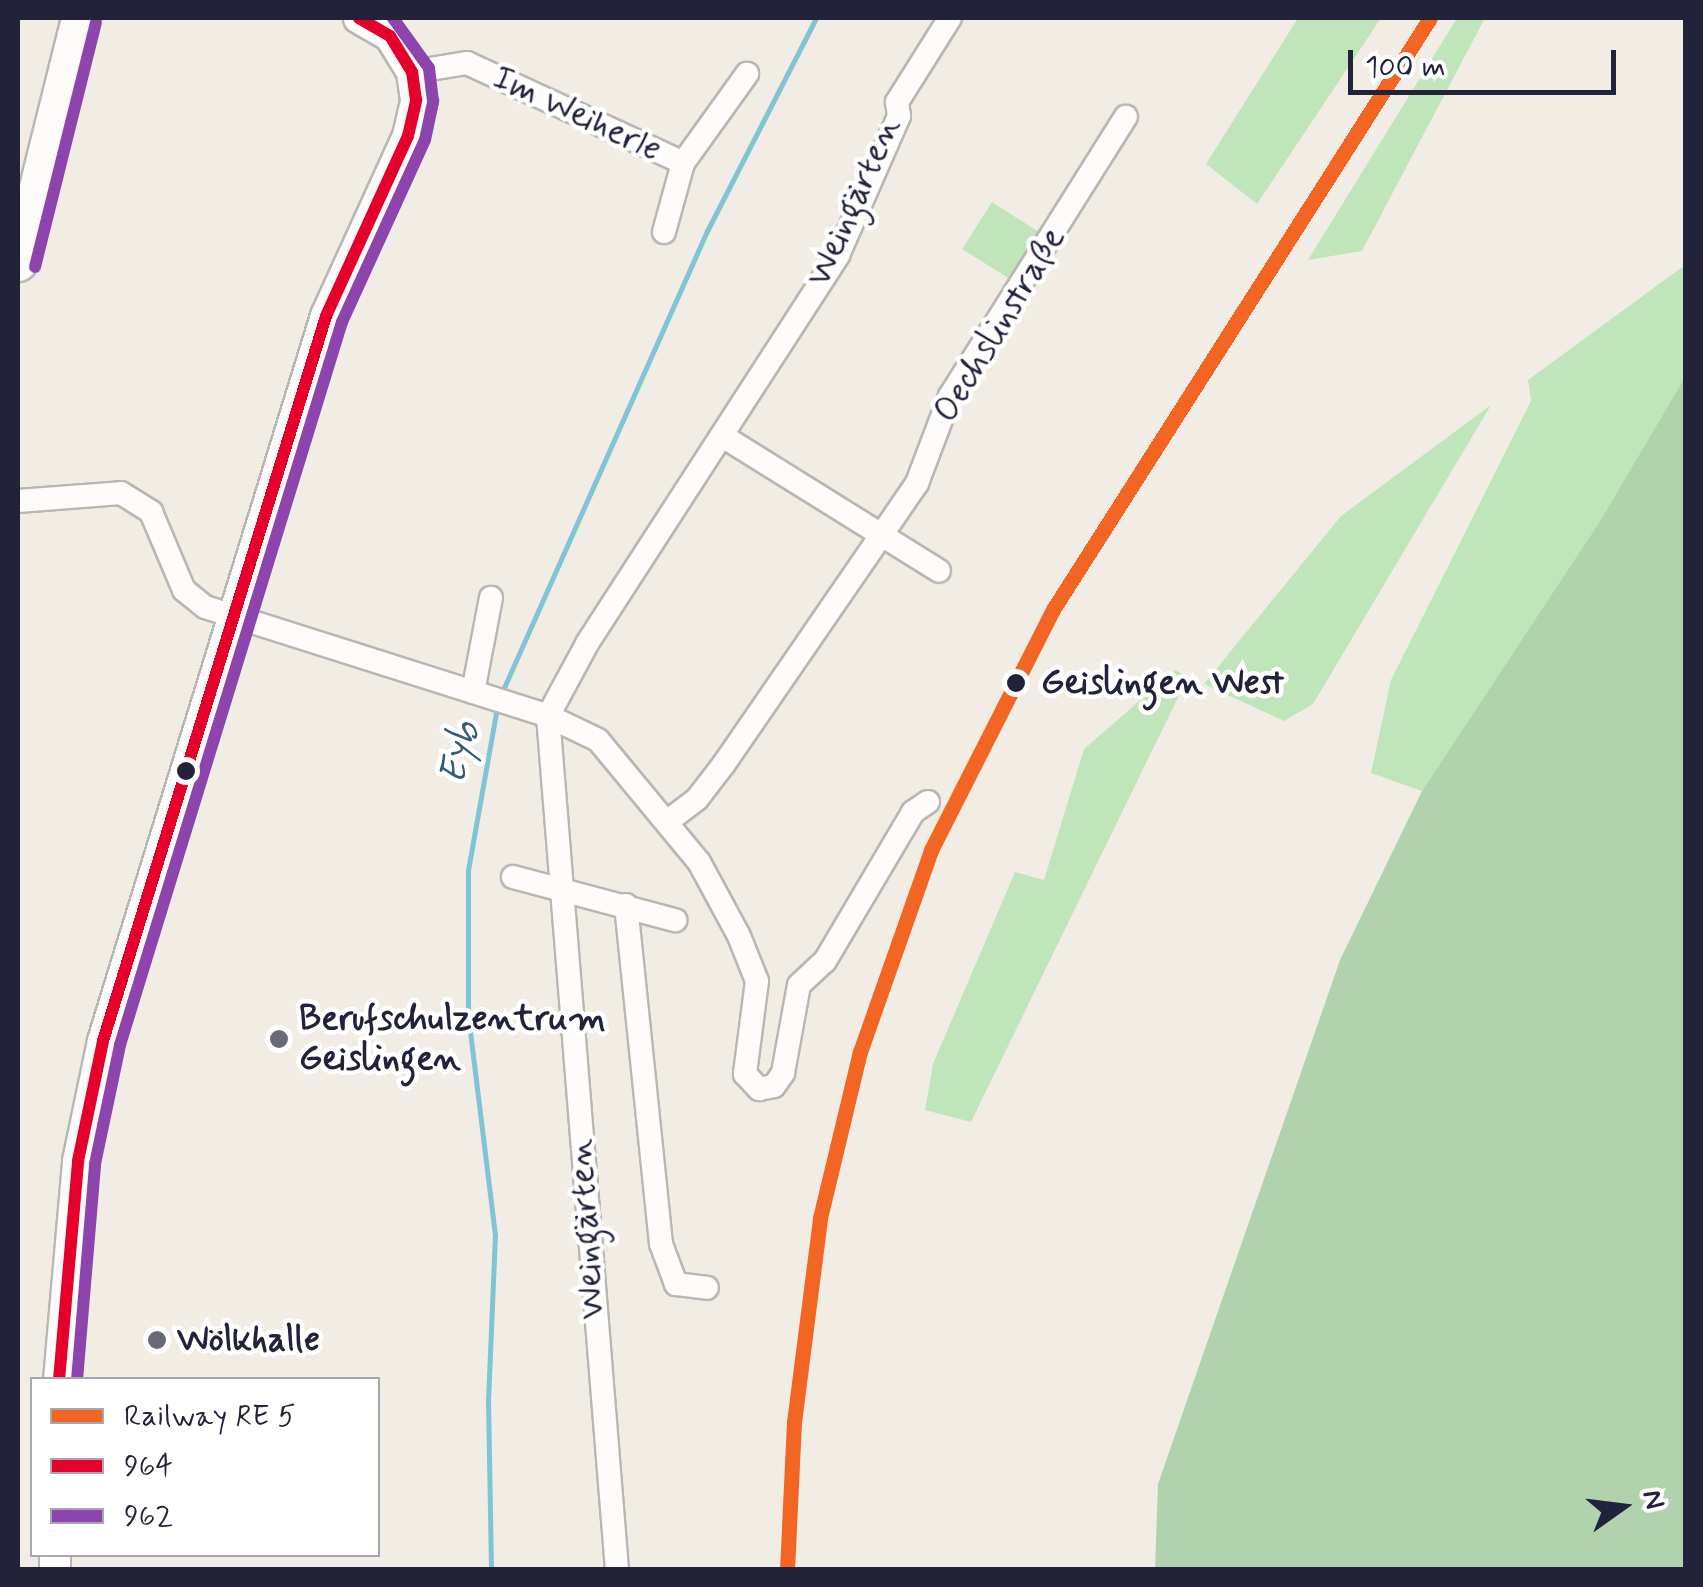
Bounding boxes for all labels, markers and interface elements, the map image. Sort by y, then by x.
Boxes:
scale bar [1353,30,1620,92]
text: 100 m [1365,48,1446,87]
street label: Im Weiherle [485,56,669,172]
street label: Weingärten [798,111,910,293]
street label: Oechslinstraße [925,220,1075,430]
place label: Geislingen West [1041,662,1284,704]
marker: Geislingen West [1000,667,1032,699]
water label: Eyb [431,717,489,789]
unlabelled marker [176,761,196,781]
place label: Berufschulzentrum Geislingen [299,998,606,1080]
marker: Berufschulzentrum Geislingen [268,1028,290,1050]
street label: Weingärten [560,1138,614,1320]
place label: Wölkhalle [177,1319,320,1361]
marker: Wölkhalle [146,1329,168,1351]
legend [30,1377,380,1557]
text: Railway RE 5 [124,1397,296,1436]
text: 964 [124,1447,173,1486]
north arrow [1573,1457,1673,1557]
text: N [1632,1486,1673,1513]
text: 962 [124,1497,173,1536]

